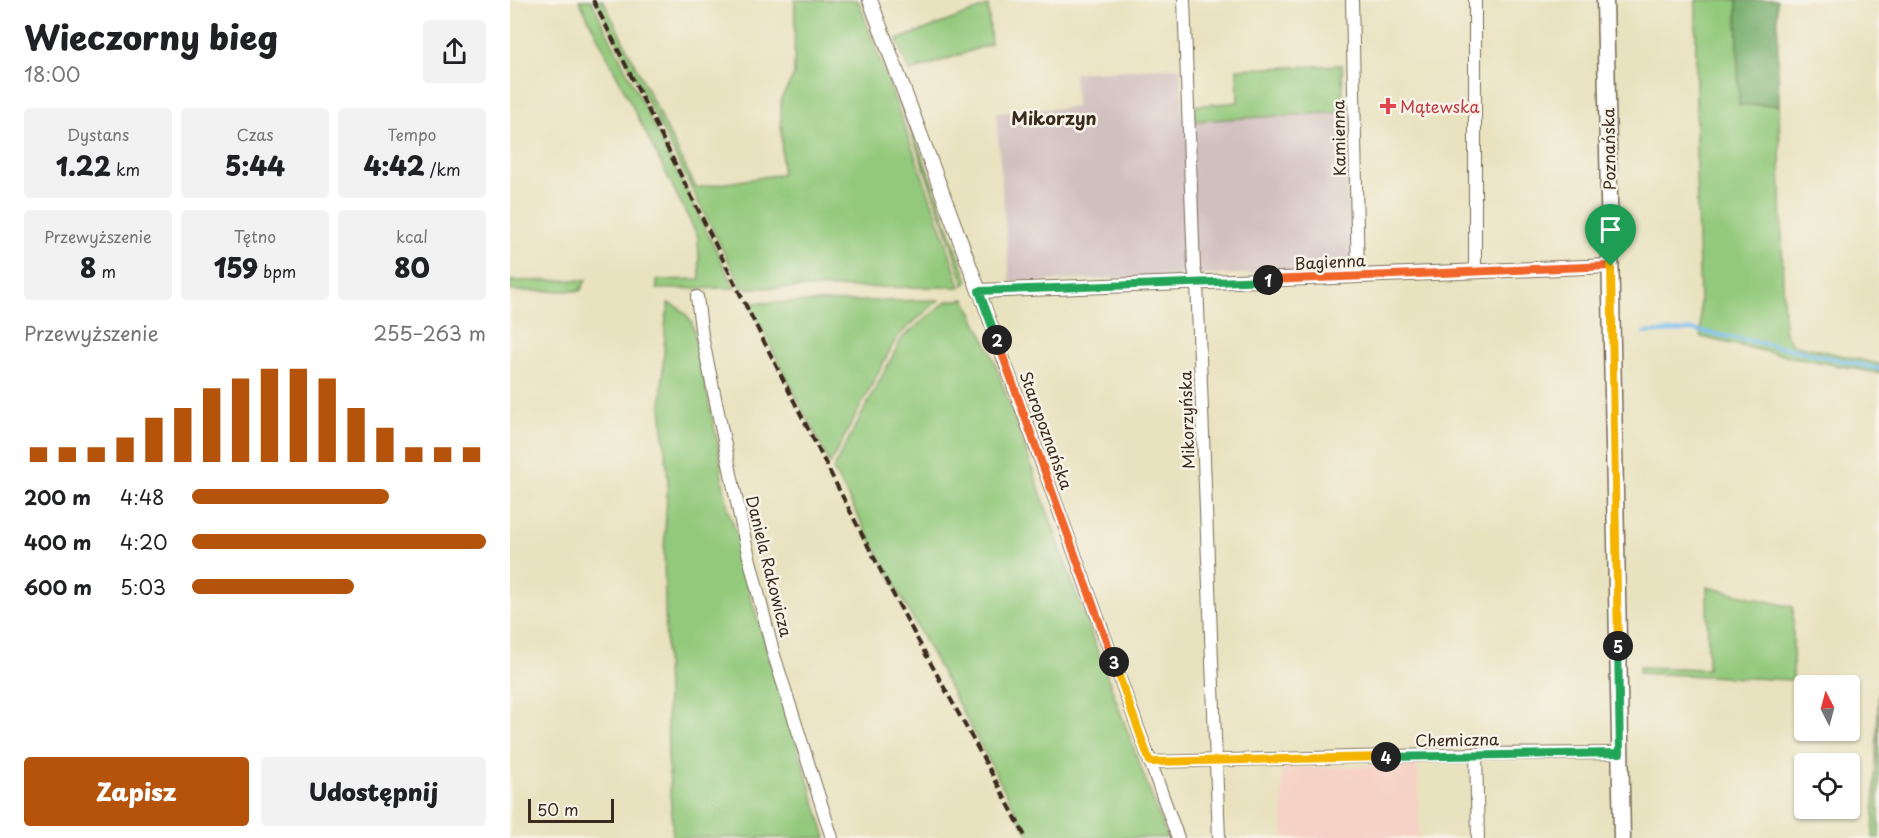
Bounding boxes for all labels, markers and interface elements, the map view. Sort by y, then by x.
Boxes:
text: Wieczorny bieg [24,11,278,61]
button: share [423,20,486,83]
text: 18:00 [24,59,81,89]
place label: Mątewska [1400,94,1479,118]
marker: Mątewska [1381,99,1395,113]
street label: Kamienna [1325,100,1351,176]
district label: Mikorzyn [1011,104,1097,131]
street label: Poznańska [1595,108,1621,190]
text: Dystans [67,122,129,146]
text: Czas [236,122,274,146]
text: Tempo [388,122,436,146]
text: 1.22 [56,146,111,185]
text: 5:44 [225,146,285,185]
text: 4:42 [364,146,425,185]
text: km [111,157,140,181]
text: /km [425,157,460,181]
pin [1585,204,1636,266]
icon: arrive [1594,213,1627,246]
text: Przewyższenie [44,224,152,248]
text: Tętno [234,224,276,248]
text: kcal [396,224,428,248]
street label: Bagienna [1294,247,1366,275]
text: 8 [80,248,96,287]
text: 159 [214,248,258,287]
text: 80 [394,248,430,287]
text: m [96,259,116,283]
text: bpm [258,259,296,283]
pin: 1 [1253,265,1283,295]
text: 1 [1264,268,1272,292]
text: Przewyższenie [24,318,159,348]
text: 255–263 m [373,318,486,348]
pin: 2 [982,325,1012,355]
text: 2 [991,328,1003,352]
street label: Staropoznańska [1014,367,1080,493]
street label: Mikorzyńska [1172,370,1200,470]
text: 200 m [24,482,91,512]
text: 4:48 [120,482,164,512]
street label: Daniela Rakowicza [741,493,799,639]
text: 400 m [24,527,92,557]
text: 4:20 [120,527,168,557]
text: 600 m [24,572,92,602]
text: 5:03 [120,572,166,602]
pin: 5 [1603,631,1633,661]
text: 5 [1613,634,1623,658]
pin: 3 [1099,647,1129,677]
text: 3 [1109,650,1119,674]
north arrow [1794,675,1860,741]
map controls [1794,675,1860,819]
street label: Chemiczna [1415,726,1499,752]
pin: 4 [1371,742,1401,772]
text: 4 [1381,745,1391,769]
button: locate [1794,753,1860,819]
button: Zapisz [24,757,249,826]
button: Udostępnij [261,757,486,826]
scale bar [528,796,614,824]
text: 50 m [537,797,578,821]

